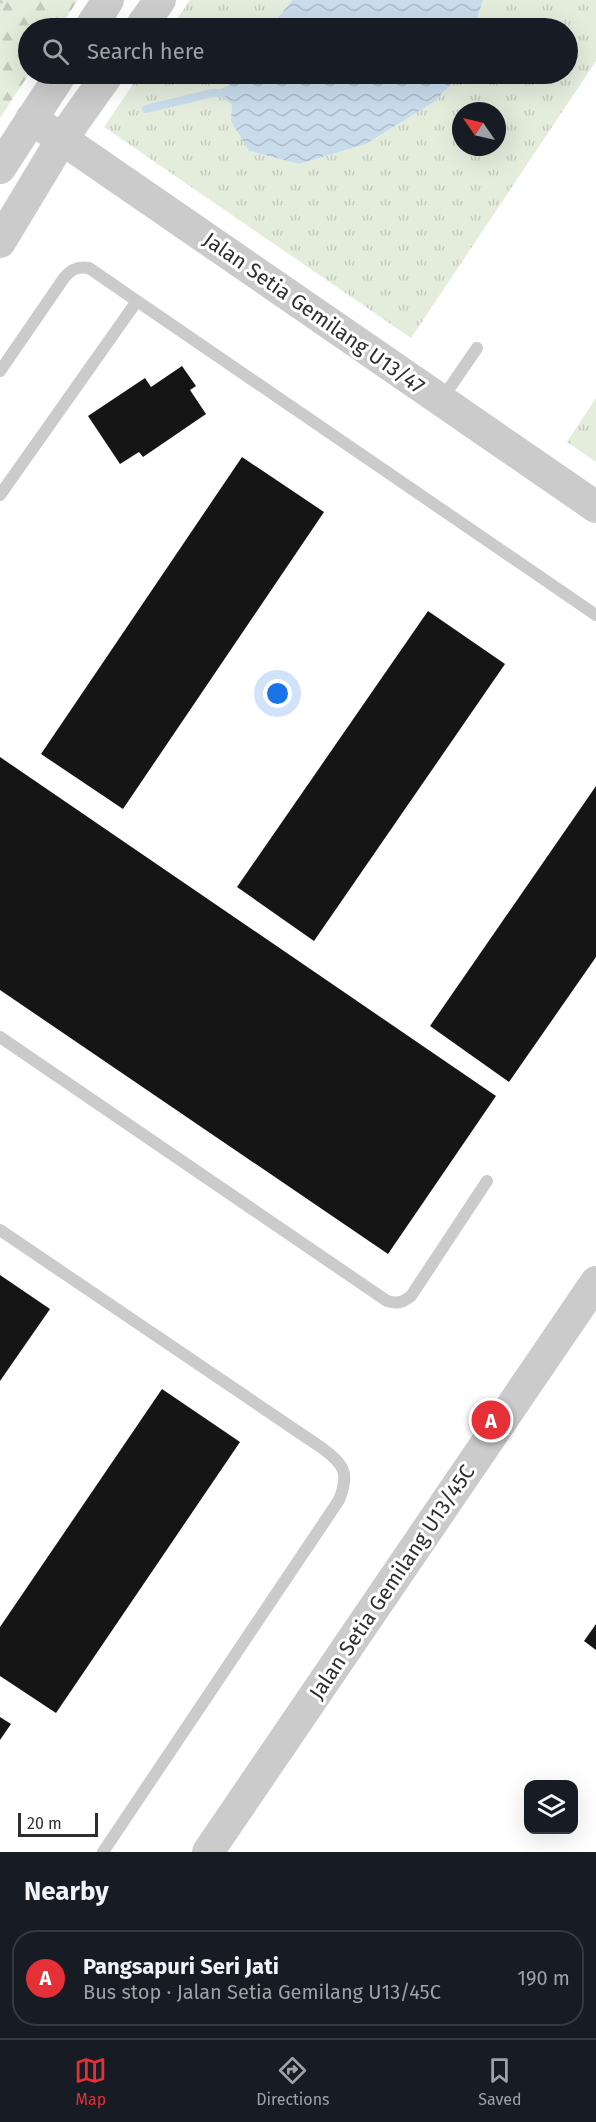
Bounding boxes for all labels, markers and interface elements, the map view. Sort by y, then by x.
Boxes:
search box [18,18,578,84]
icon: search [39,35,72,68]
text: Search here [87,38,205,65]
north arrow [452,102,506,156]
street label: Jalan Setia Gemilang U13/47 [198,227,430,399]
your location [263,679,292,708]
pin: A [472,1398,510,1442]
street label: Jalan Setia Gemilang U13/45C [304,1460,480,1704]
map controls [524,1780,578,1834]
button: layers [524,1780,578,1834]
scale bar [18,1810,98,1838]
text: 20 m [27,1814,62,1833]
text: Nearby [24,1876,109,1907]
text: Pangsapuri Seri Jati [83,1953,279,1980]
text: A [40,1966,51,1990]
text: 190 m [517,1966,570,1990]
text: Bus stop · Jalan Setia Gemilang U13/45C [83,1980,441,2004]
tab: Map [74,2054,107,2109]
tab: Directions [256,2054,330,2109]
tab: Saved [478,2054,522,2109]

